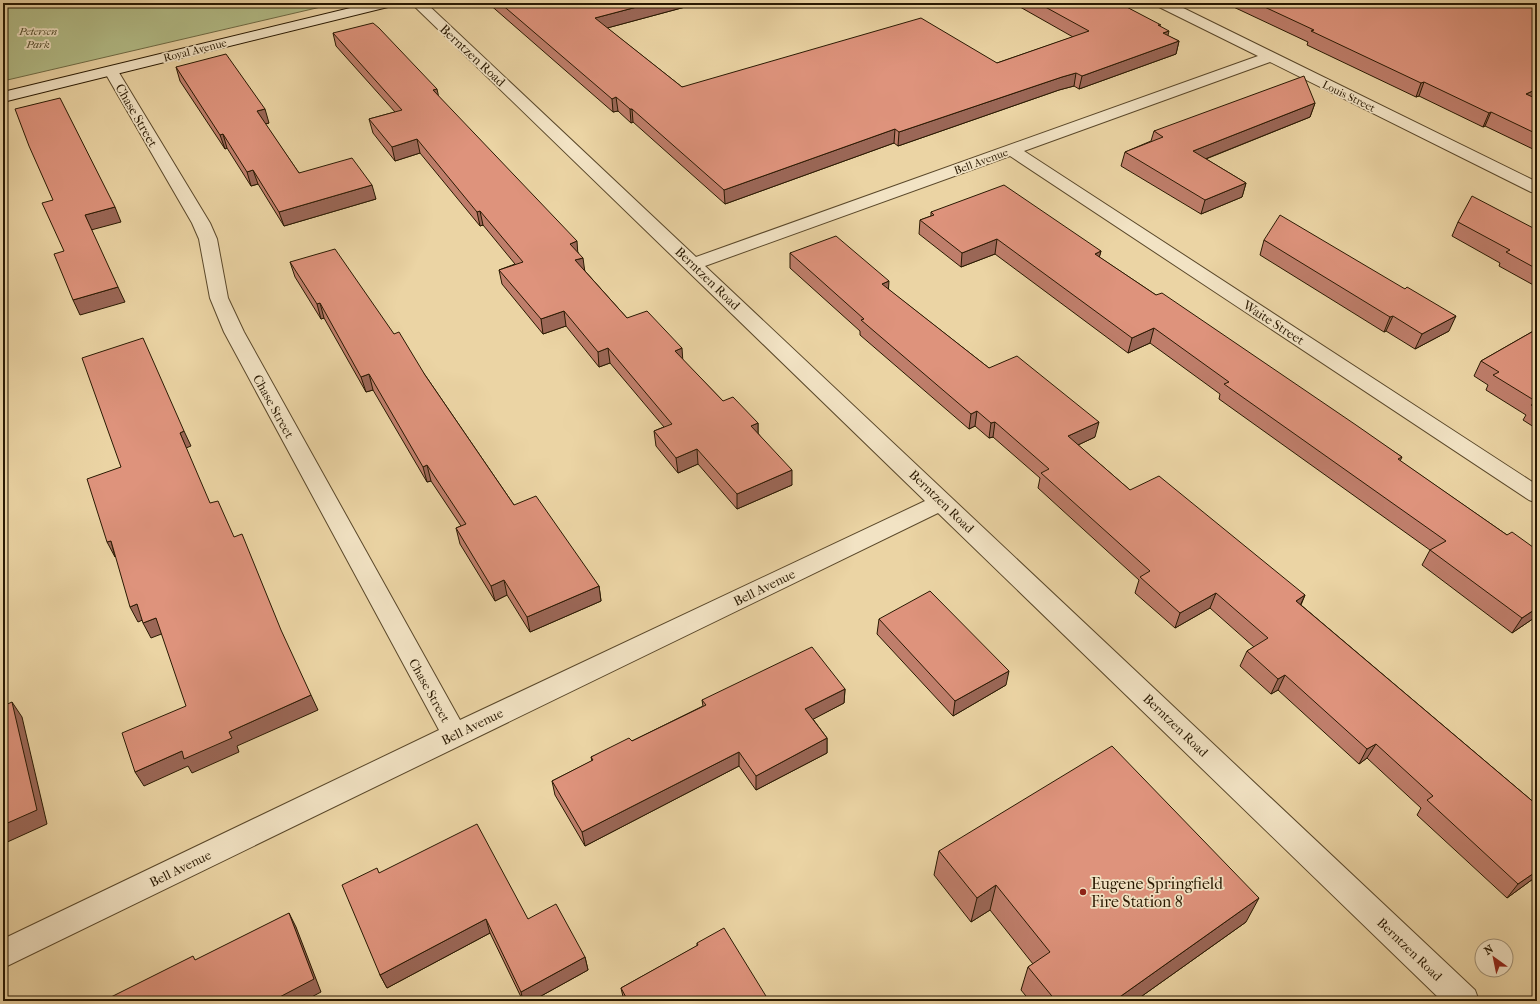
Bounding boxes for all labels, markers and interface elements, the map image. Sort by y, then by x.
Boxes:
street label: Berntzen Road [437,21,509,90]
park label: Petersen Park [18,25,57,51]
street label: Royal Avenue [162,36,229,65]
street label: Louis Street [1320,78,1377,115]
street label: Chase Street [112,81,161,150]
street label: Bell Avenue [952,146,1010,177]
street label: Berntzen Road [672,244,744,314]
street label: Waite Street [1240,297,1307,348]
street label: Chase Street [250,372,297,441]
street label: Berntzen Road [906,467,978,537]
street label: Bell Avenue [731,566,798,609]
street label: Chase Street [406,656,453,725]
street label: Berntzen Road [1140,691,1212,761]
street label: Bell Avenue [439,705,506,748]
street label: Bell Avenue [147,847,214,890]
place label: Eugene Springfield Fire Station 8 [1091,874,1223,911]
marker: Eugene Springfield Fire Station 8 [1078,887,1088,897]
street label: Berntzen Road [1374,915,1446,985]
north arrow [1474,938,1514,978]
text: N [1482,942,1496,958]

